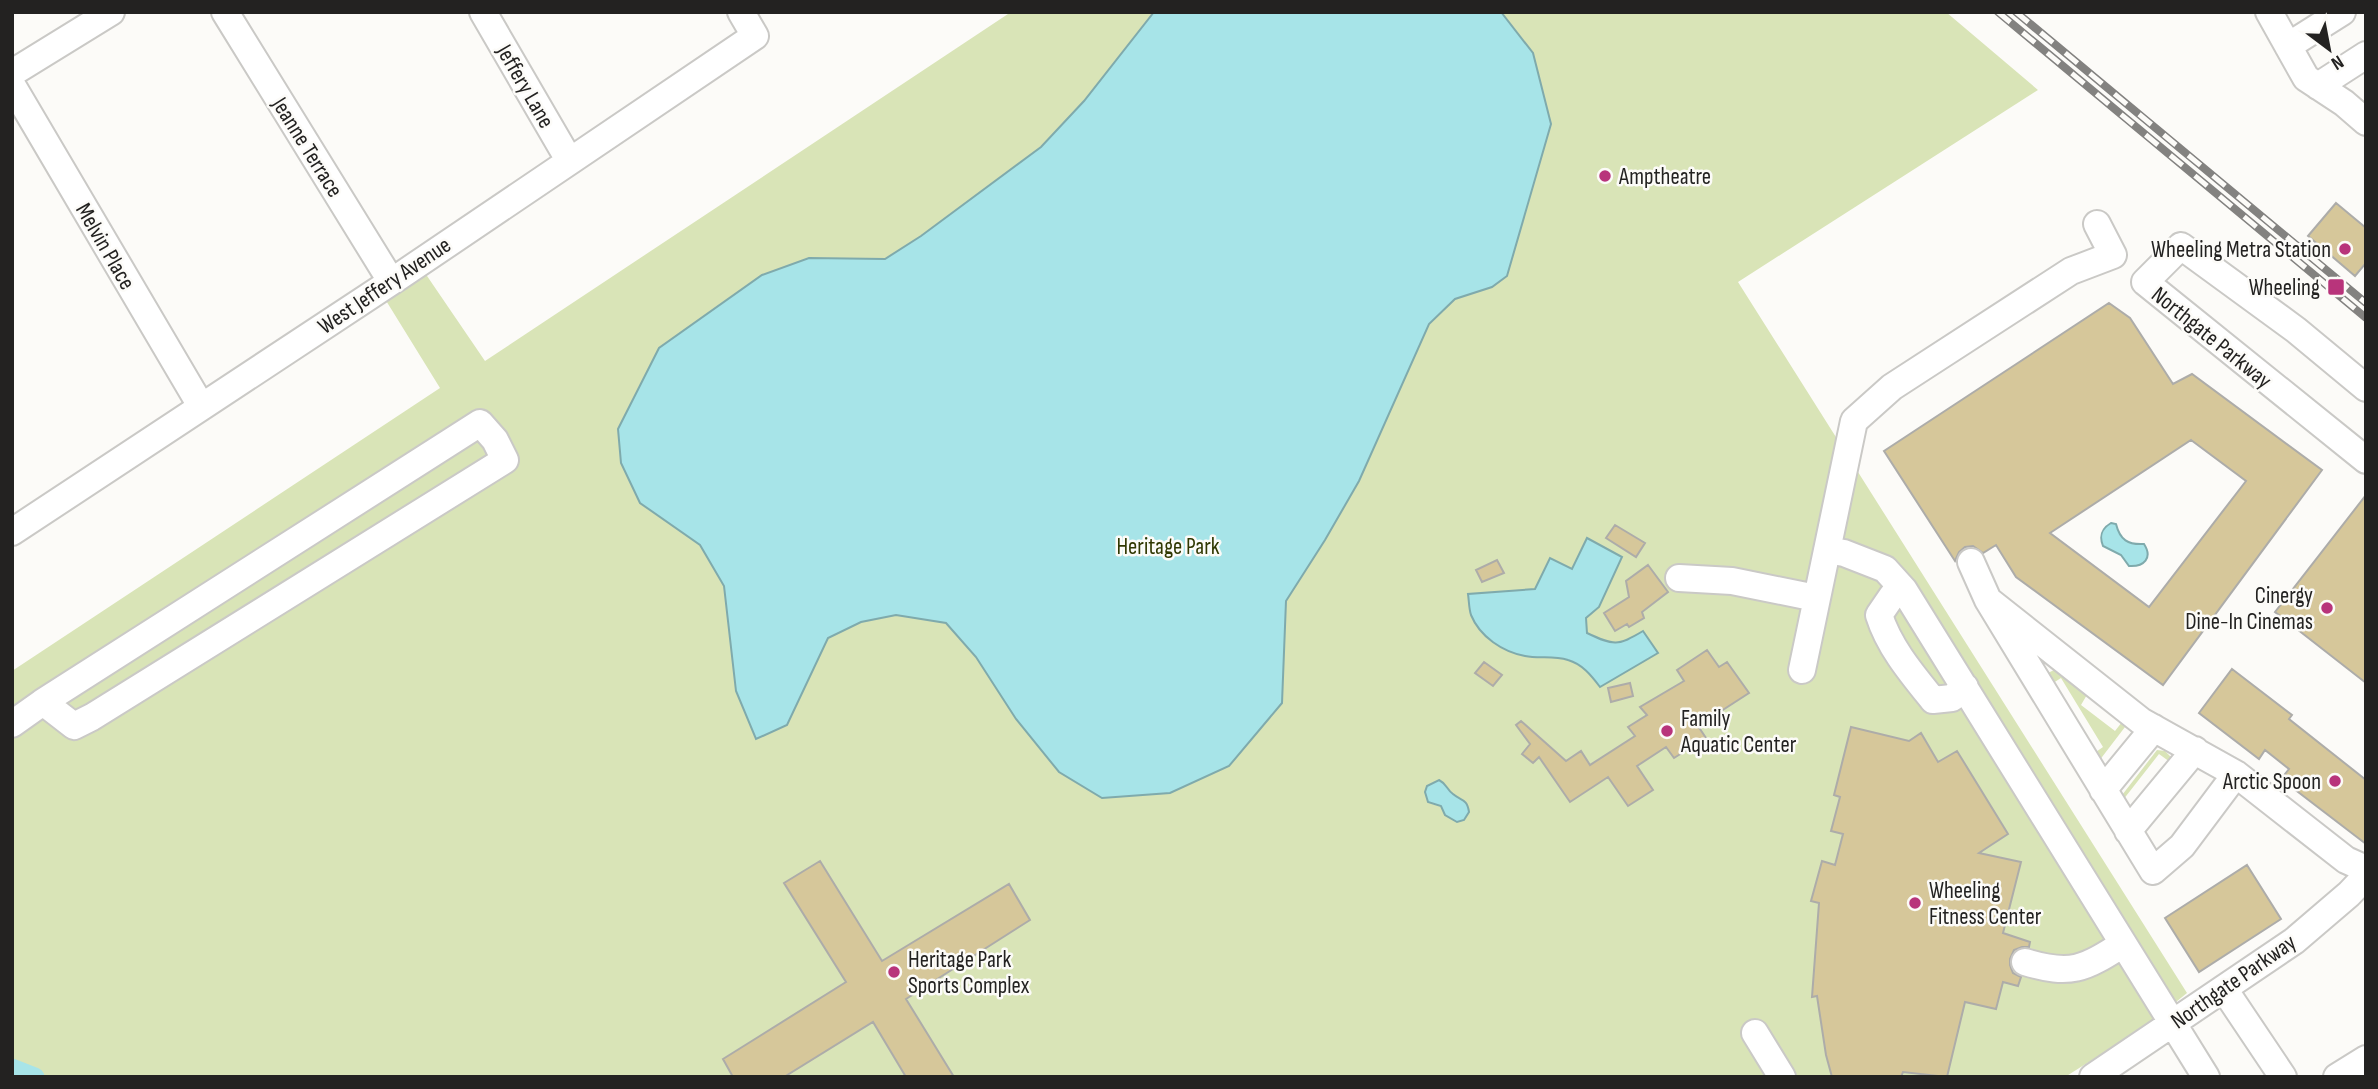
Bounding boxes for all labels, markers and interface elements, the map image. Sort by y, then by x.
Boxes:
north arrow [2294,14,2364,84]
street label: Jeffery Lane [490,39,560,133]
text: N [2327,50,2348,75]
street label: Jeanne Terrace [265,92,349,203]
place label: Amptheatre [1618,163,1711,191]
marker: Amptheatre [1597,168,1613,184]
street label: Melvin Place [69,198,141,295]
street label: West Jeffery Avenue [313,231,456,341]
place label: Wheeling Metra Station [2151,236,2331,264]
marker: Wheeling Metra Station [2337,241,2353,257]
place label: Wheeling [2249,274,2320,302]
marker: Wheeling [2326,277,2346,297]
street label: Northgate Parkway [2146,281,2277,395]
park label: Heritage Park [1116,533,1220,561]
place label: Cinergy Dine-In Cinemas [2185,582,2313,636]
marker: Cinergy Dine-In Cinemas [2319,600,2335,616]
place label: Family Aquatic Center [1680,705,1797,759]
marker: Family Aquatic Center [1659,723,1675,739]
place label: Arctic Spoon [2222,768,2321,796]
marker: Arctic Spoon [2327,773,2343,789]
place label: Wheeling Fitness Center [1929,877,2042,931]
marker: Wheeling Fitness Center [1907,895,1923,911]
street label: Northgate Parkway [2166,928,2302,1035]
place label: Heritage Park Sports Complex [908,946,1030,1000]
marker: Heritage Park Sports Complex [886,964,902,980]

